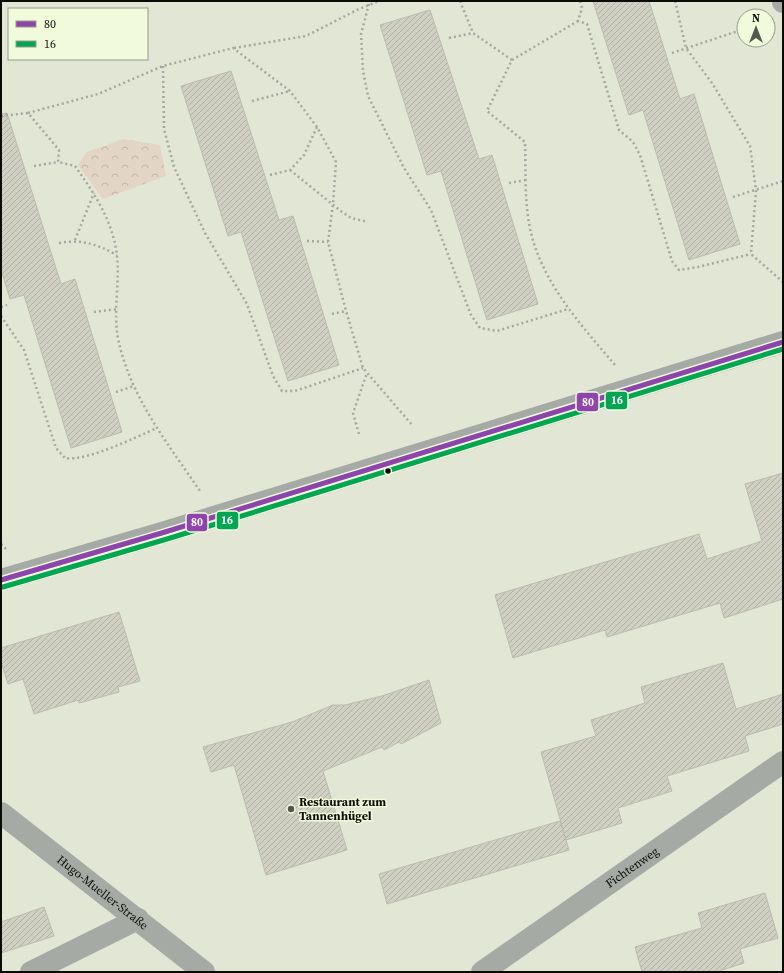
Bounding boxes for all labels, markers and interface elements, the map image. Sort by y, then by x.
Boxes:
legend [8,8,148,60]
north arrow [736,8,776,48]
text: N [752,11,760,26]
text: 80 [44,16,56,32]
text: 16 [44,36,56,52]
line badge: 16 [605,391,628,410]
line badge: 80 [576,392,599,412]
text: 16 [611,393,623,408]
text: 80 [582,395,594,410]
unlabelled marker [383,466,393,476]
line badge: 16 [216,511,239,530]
line badge: 80 [186,513,208,532]
text: 16 [221,513,233,528]
text: 80 [191,515,203,530]
place label: Restaurant zum Tannenhügel [299,794,386,824]
marker: Restaurant zum Tannenhügel [286,804,296,814]
street label: Fichtenweg [602,843,662,891]
street label: Hugo-Mueller-Straße [54,852,152,933]

